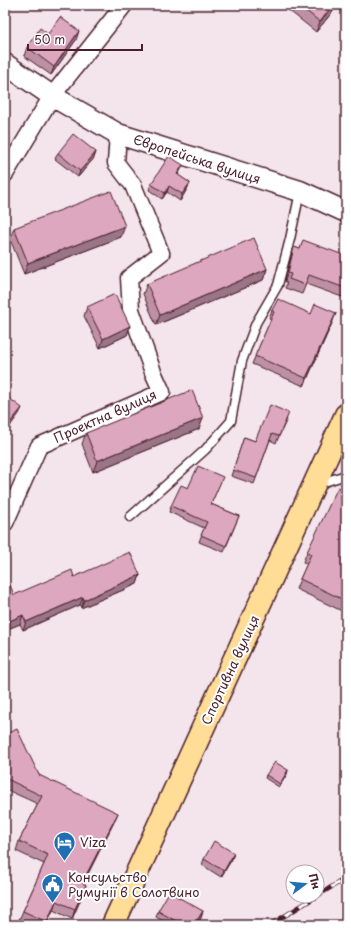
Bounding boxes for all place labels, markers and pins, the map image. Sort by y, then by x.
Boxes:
hotel icon: Viza [52,829,78,862]
place label: Viza [80,832,107,851]
place label: Консульство Румунії в Солотвино [68,867,199,901]
public building icon: Консульство Румунії в Солотвино [40,871,66,904]

